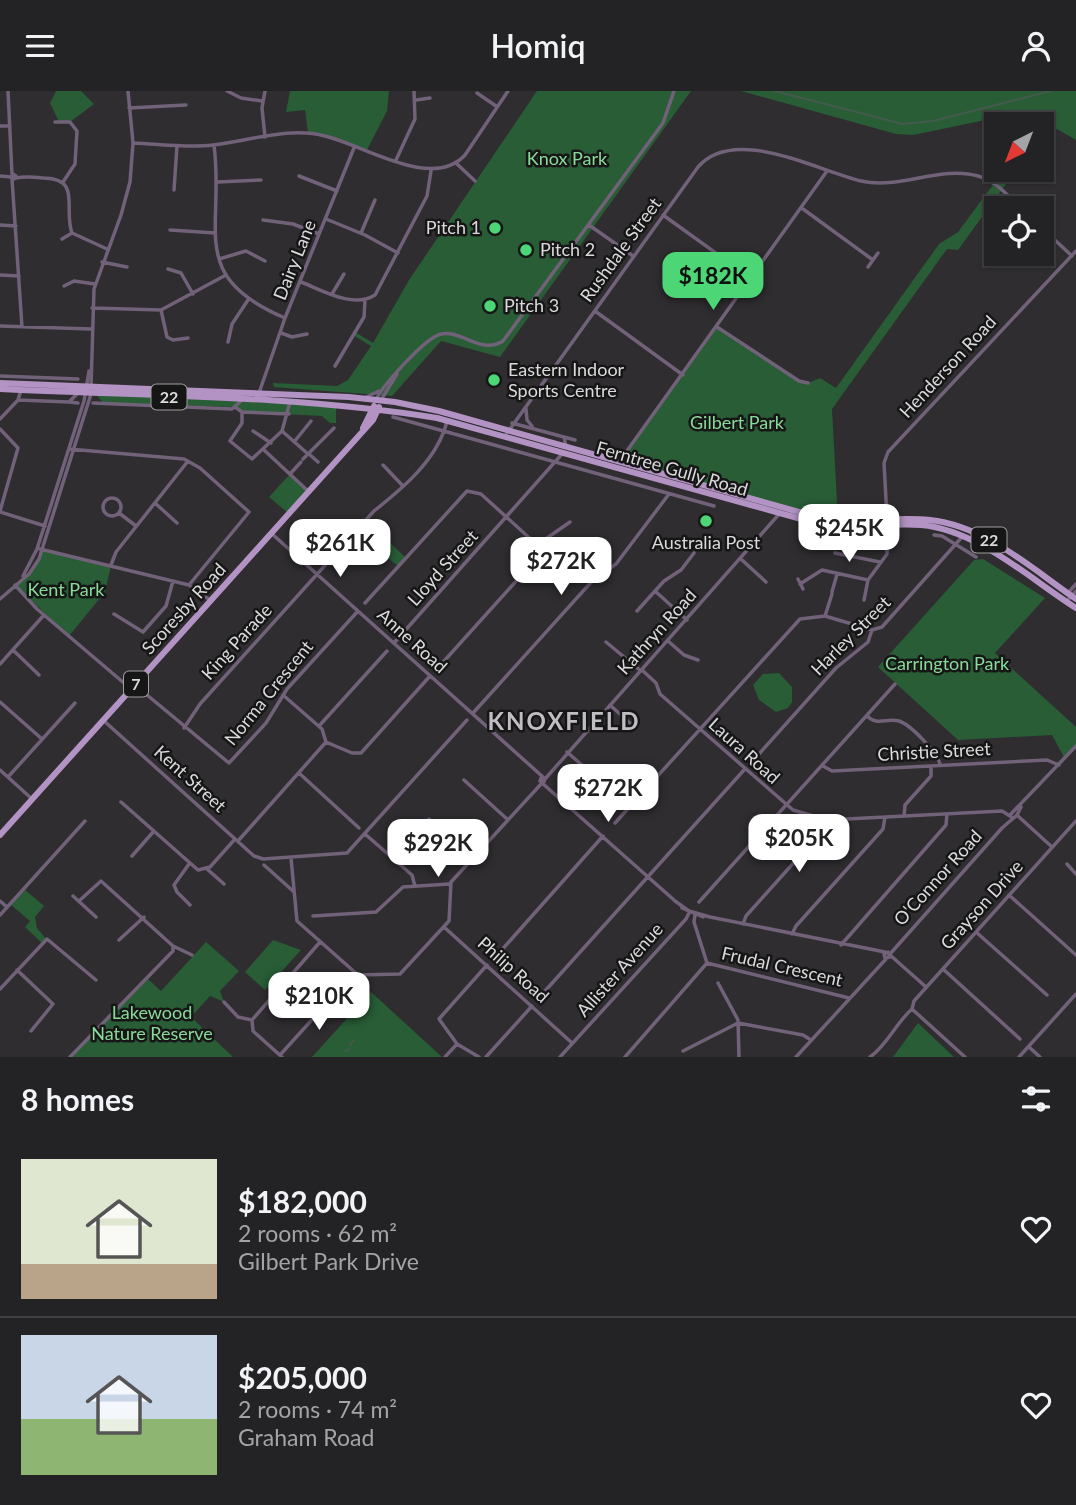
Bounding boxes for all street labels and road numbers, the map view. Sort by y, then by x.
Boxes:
street label: Rushdale Street [575,193,666,306]
street label: Dairy Lane [268,216,320,303]
street label: Henderson Road [894,311,1000,422]
road number: 22 [152,385,186,409]
street label: Ferntree Gully Road [594,436,751,500]
street label: Lloyd Street [402,524,482,610]
road number: 22 [972,527,1006,553]
street label: Scoresby Road [137,558,230,658]
street label: Kathryn Road [612,584,700,679]
street label: Harley Street [806,591,895,680]
street label: King Parade [196,599,276,684]
street label: Anne Road [373,603,452,677]
street label: Norma Crescent [219,635,317,749]
road number: 7 [124,671,148,697]
street label: Laura Road [705,713,785,788]
street label: Christie Street [877,737,992,765]
street label: Kent Street [150,740,232,817]
street label: O'Connor Road [889,825,986,930]
street label: Grayson Drive [935,855,1027,954]
street label: Allister Avenue [571,918,667,1021]
street label: Philip Road [473,932,554,1007]
street label: Frudal Crescent [720,941,845,991]

